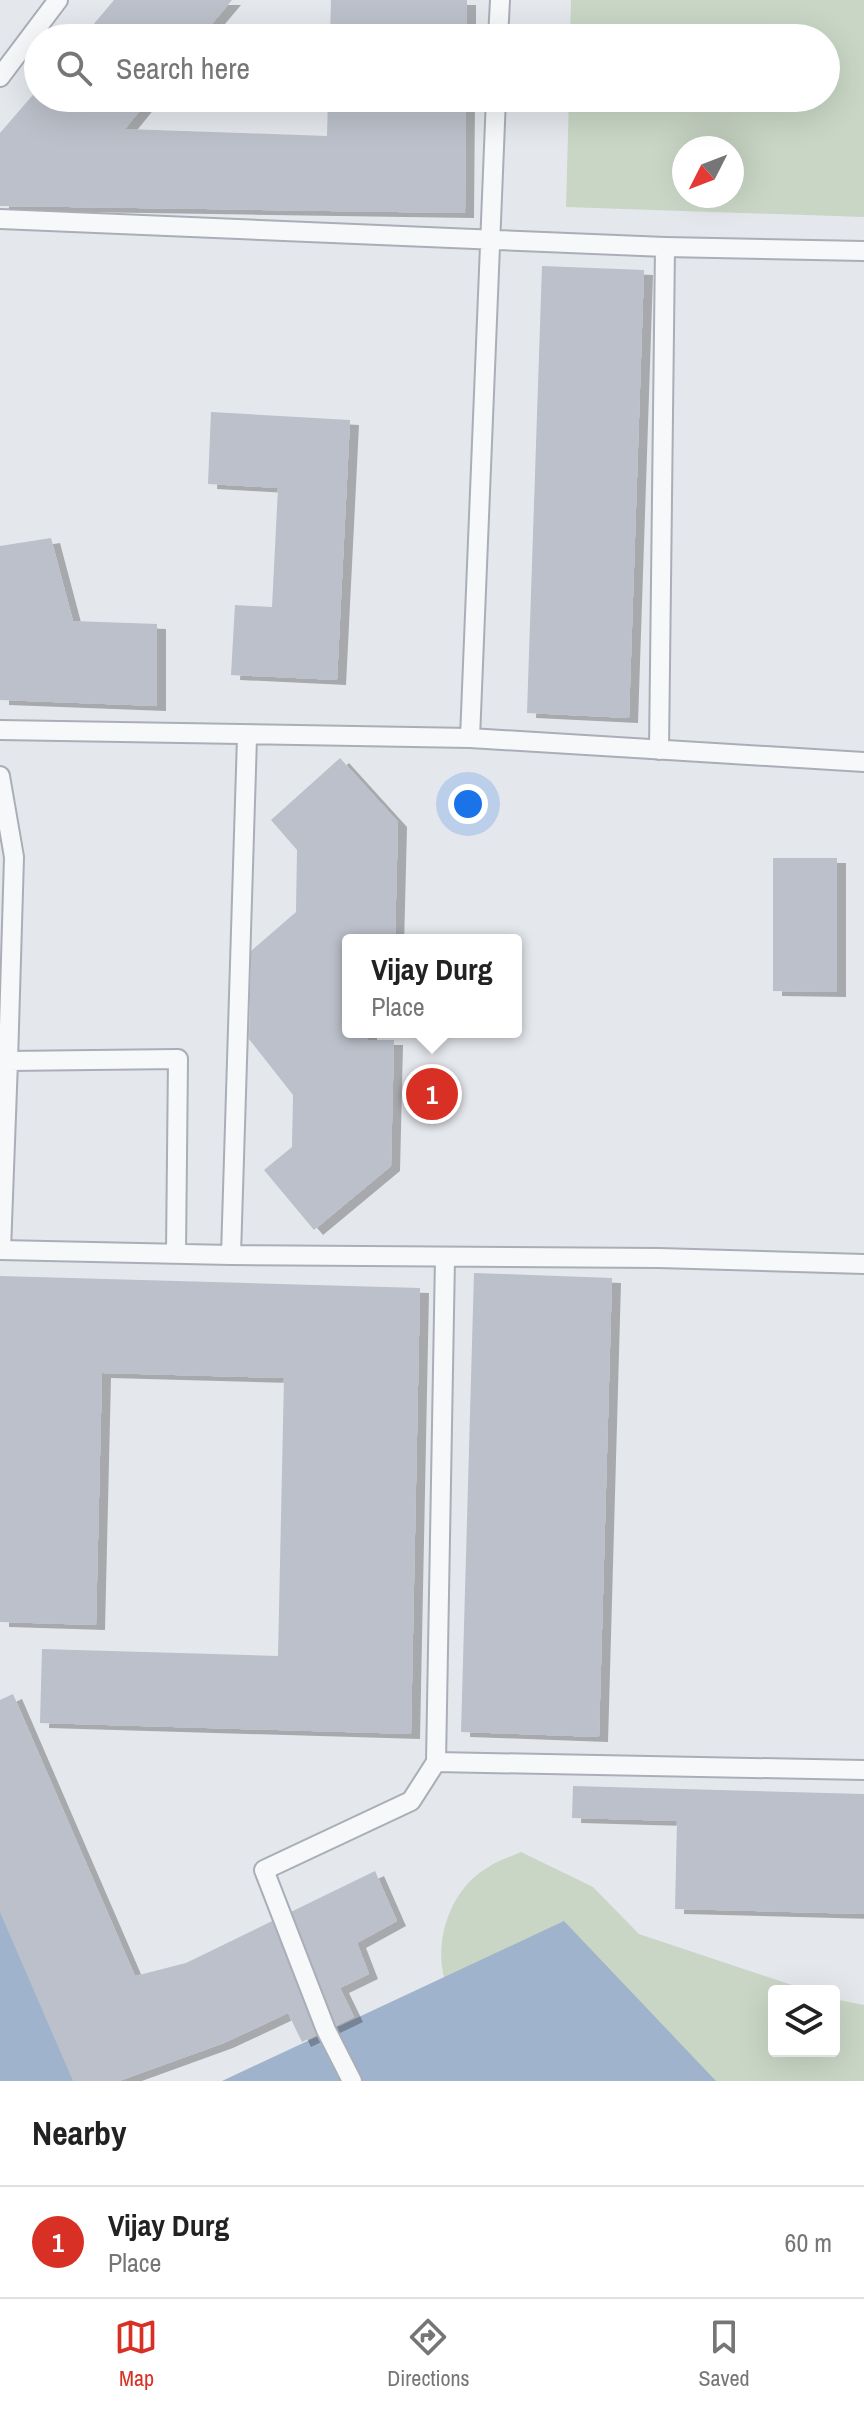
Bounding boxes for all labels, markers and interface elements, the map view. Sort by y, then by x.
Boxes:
search box [24,24,840,112]
icon: search [52,46,96,90]
text: Search here [116,48,250,88]
north arrow [672,136,744,208]
your location [448,784,488,824]
popup [342,934,522,1038]
text: Vijay Durg [371,949,493,989]
text: Place [371,989,425,1024]
pin: 1 [406,1064,458,1124]
map controls [768,1985,840,2057]
button: layers [768,1985,840,2057]
text: Nearby [32,2110,127,2156]
text: Vijay Durg [108,2205,229,2245]
text: 1 [52,2225,64,2260]
text: 60 m [785,2225,832,2260]
text: Place [108,2245,161,2280]
tab: Map [114,2315,158,2393]
tab: Directions [387,2315,470,2393]
tab: Saved [698,2315,750,2393]

